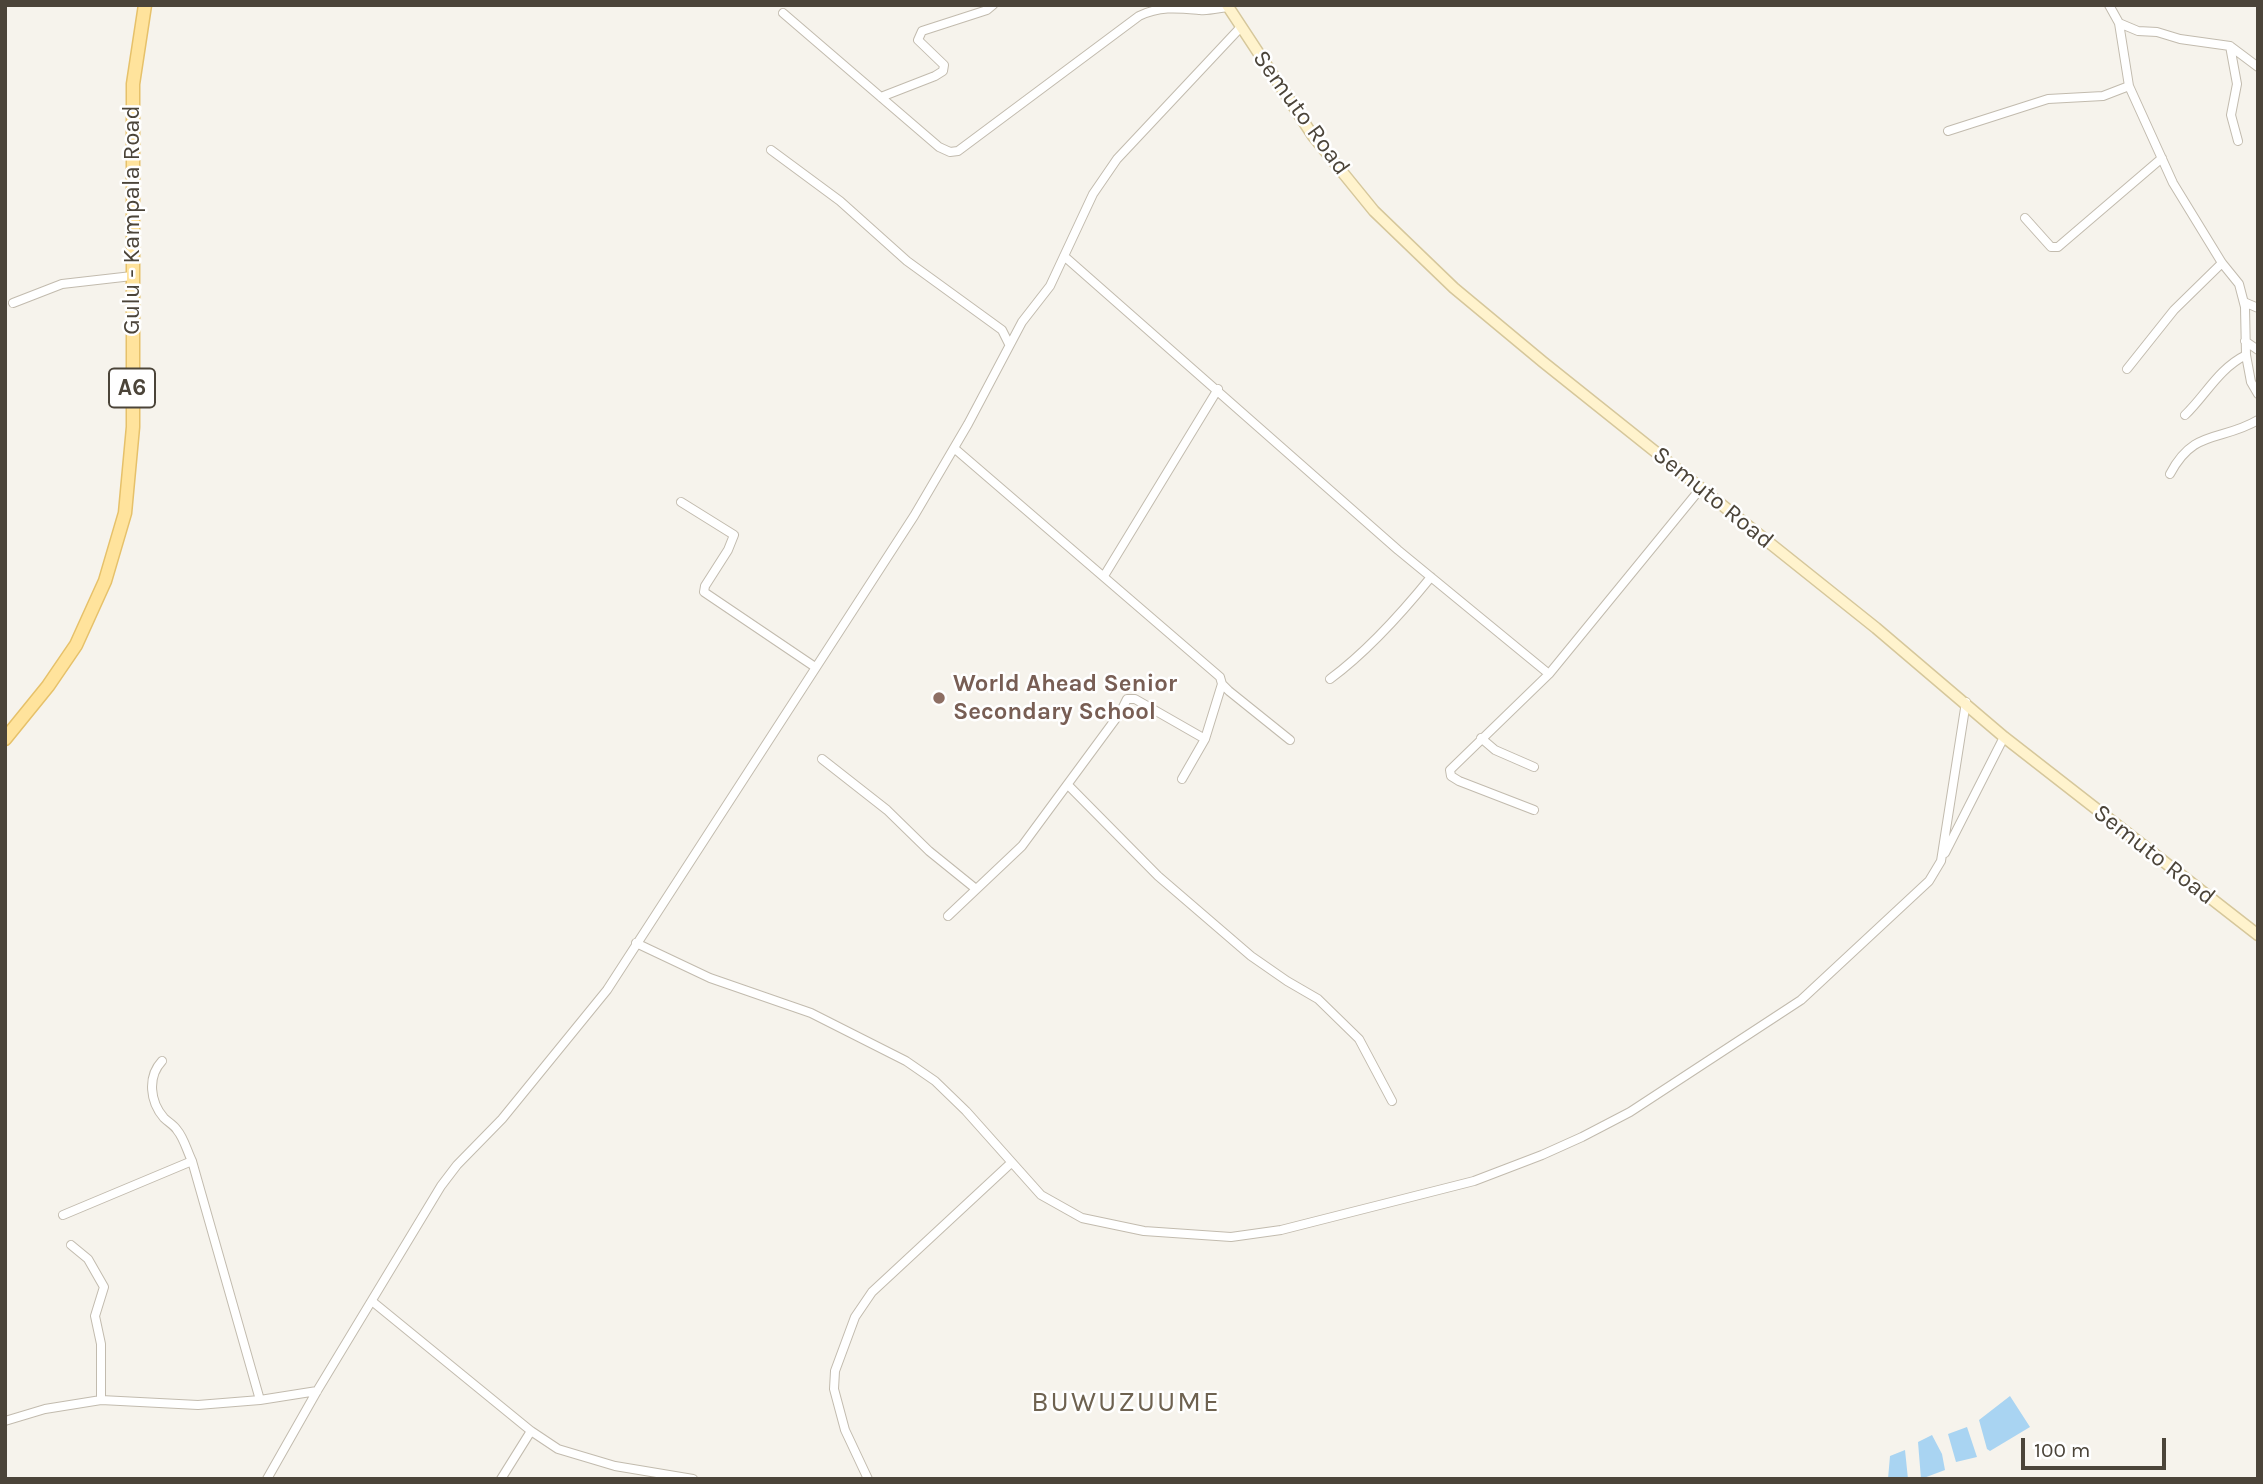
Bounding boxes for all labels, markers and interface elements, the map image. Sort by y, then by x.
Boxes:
street label: Semuto Road [1246,45,1356,181]
street label: Gulu - Kampala Road [118,105,146,335]
road number: A6 [109,368,155,408]
street label: Semuto Road [1647,441,1779,555]
place label: World Ahead Senior Secondary School [953,670,1177,726]
marker: World Ahead Senior Secondary School [931,690,947,706]
street label: Semuto Road [2087,798,2221,912]
district label: BUWUZUUME [1032,1386,1220,1420]
scale bar [2025,1424,2170,1468]
text: 100 m [2034,1438,2091,1462]

